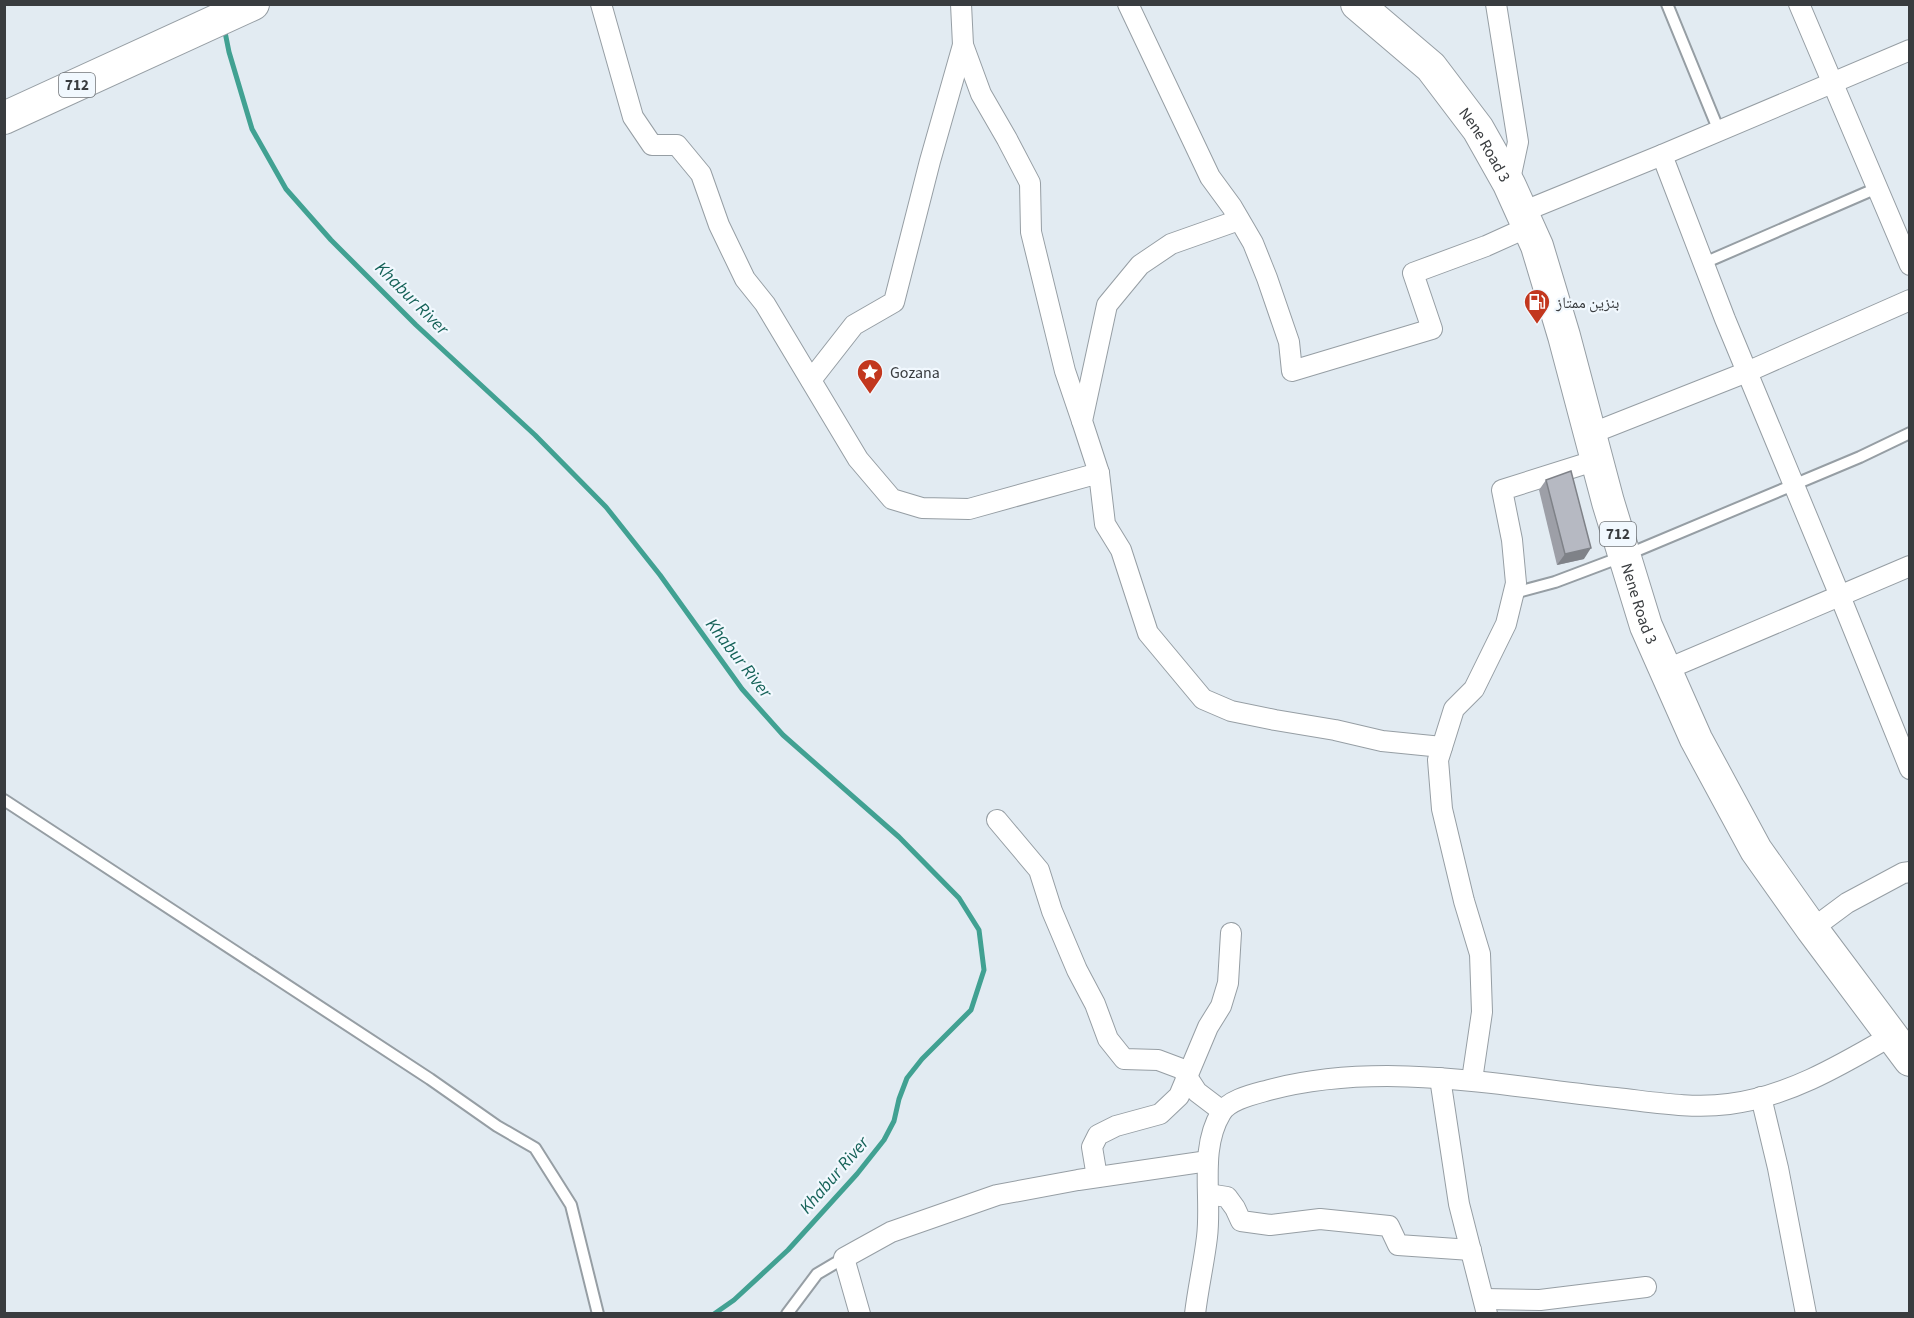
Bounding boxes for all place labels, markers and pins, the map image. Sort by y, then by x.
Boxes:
fuel station icon: بنزين ممتاز [1522,287,1552,325]
place label: بنزين ممتاز [1555,292,1619,314]
place icon: Gozana [855,357,885,395]
place label: Gozana [890,362,940,384]

